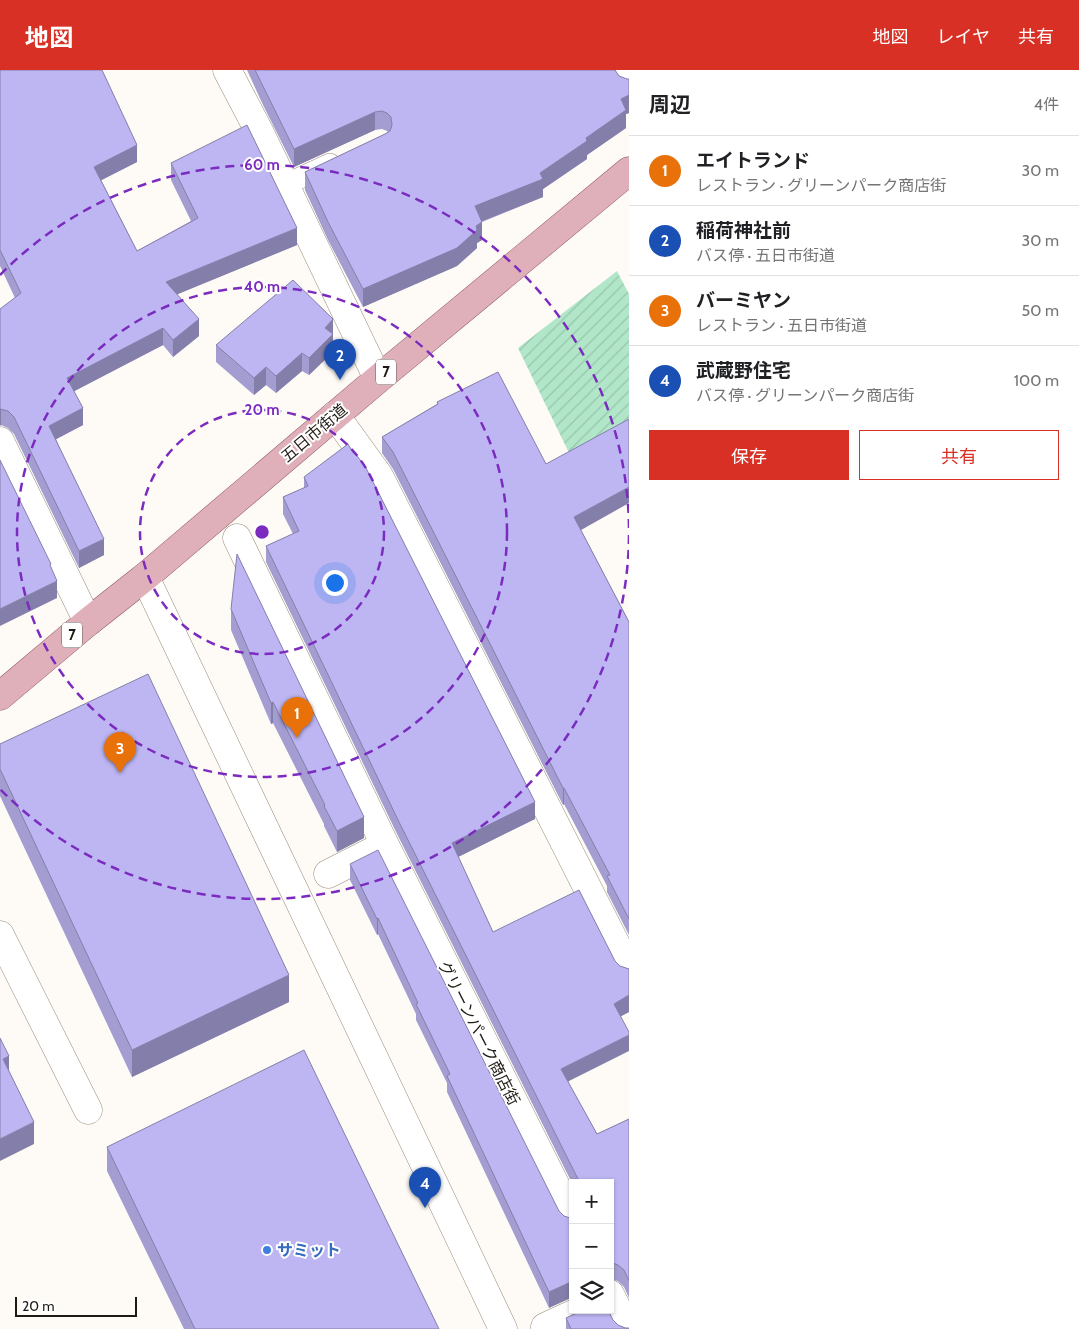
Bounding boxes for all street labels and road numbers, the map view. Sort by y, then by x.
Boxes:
road number: 7 [376,360,396,384]
street label: 五日市街道 [277,400,351,466]
road number: 7 [62,622,82,648]
street label: グリーンパーク商店街 [434,958,524,1108]

